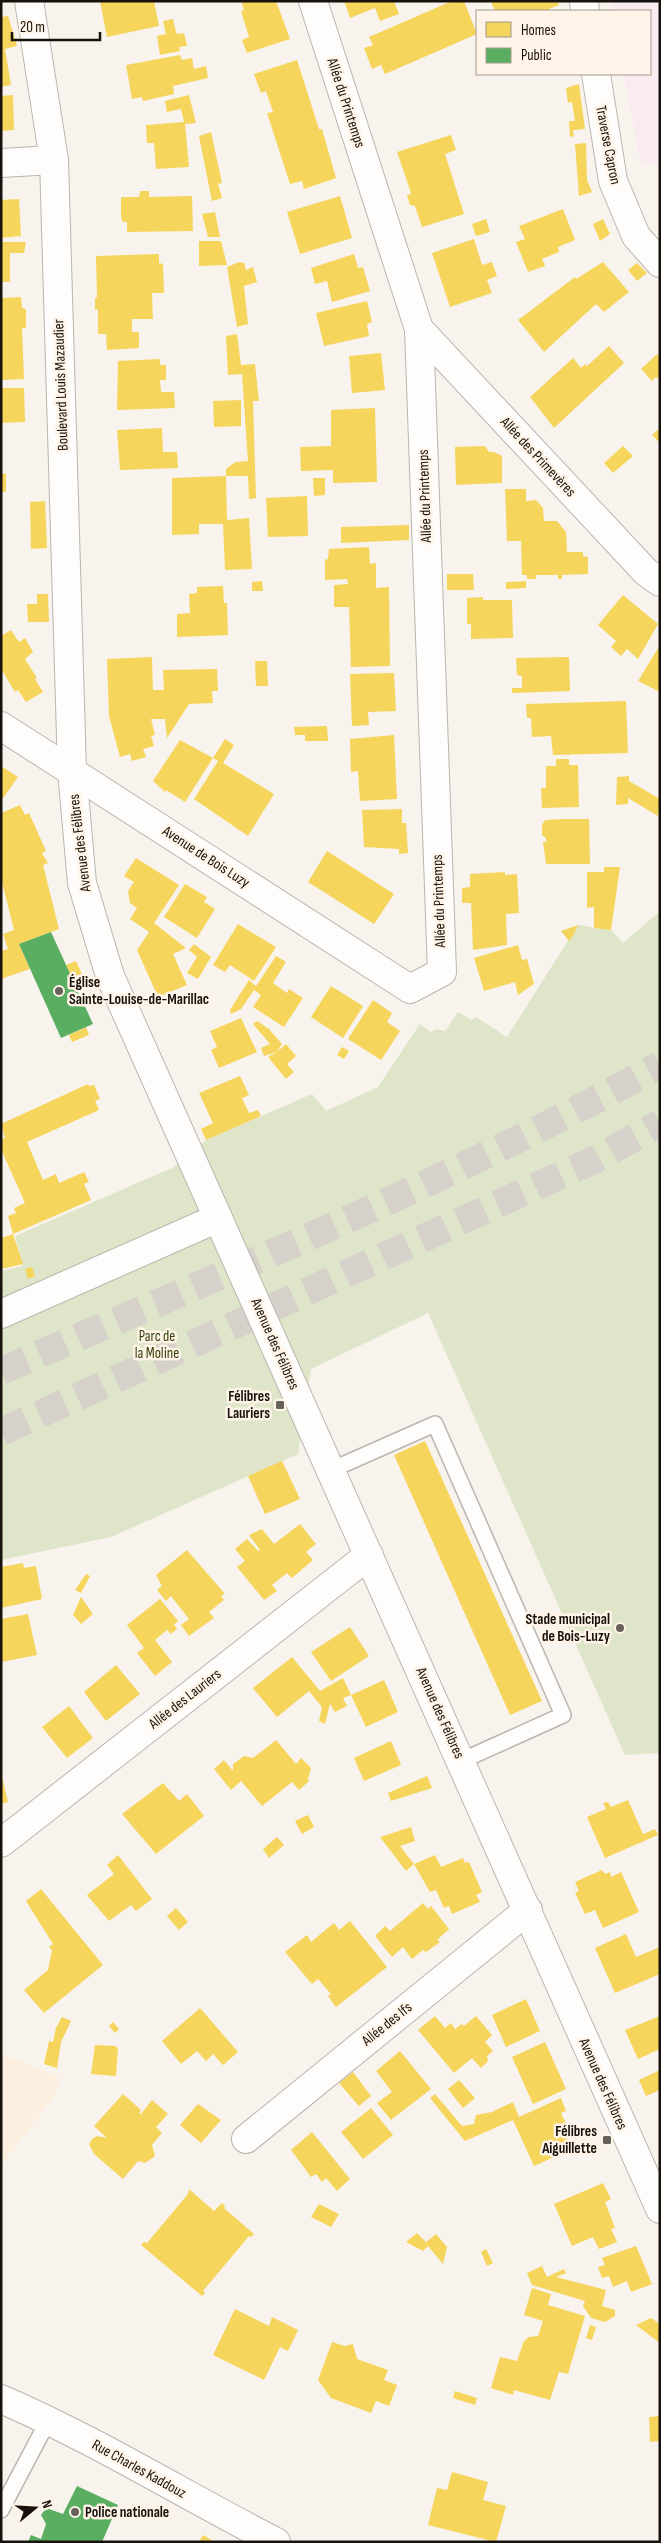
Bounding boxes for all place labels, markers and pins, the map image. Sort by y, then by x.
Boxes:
place label: Église Sainte-Louise-de-Marillac [69,973,209,1009]
marker: Église Sainte-Louise-de-Marillac [53,985,65,997]
place label: Félibres Lauriers [227,1387,270,1423]
marker: Félibres Lauriers [274,1399,286,1411]
place label: Stade municipal de Bois-Luzy [526,1610,611,1646]
marker: Stade municipal de Bois-Luzy [614,1622,626,1634]
place label: Félibres Aiguillette [541,2122,597,2158]
marker: Félibres Aiguillette [601,2134,613,2146]
place label: Police nationale [85,2503,169,2522]
marker: Police nationale [69,2506,81,2518]

